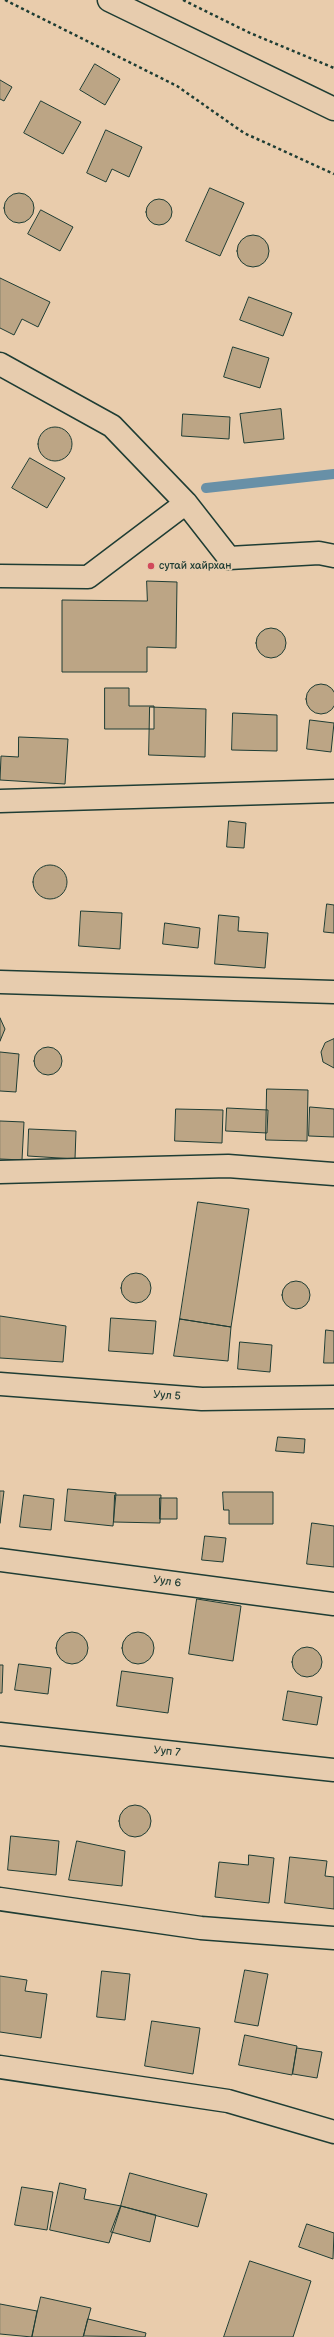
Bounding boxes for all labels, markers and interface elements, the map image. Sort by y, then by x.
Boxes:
place label: сутай хайрхан [159,559,231,573]
marker: сутай хайрхан [146,561,156,571]
street label: Уул 5 [153,1388,181,1404]
street label: Уул 6 [152,1574,182,1590]
street label: Ууп 7 [153,1744,181,1760]

